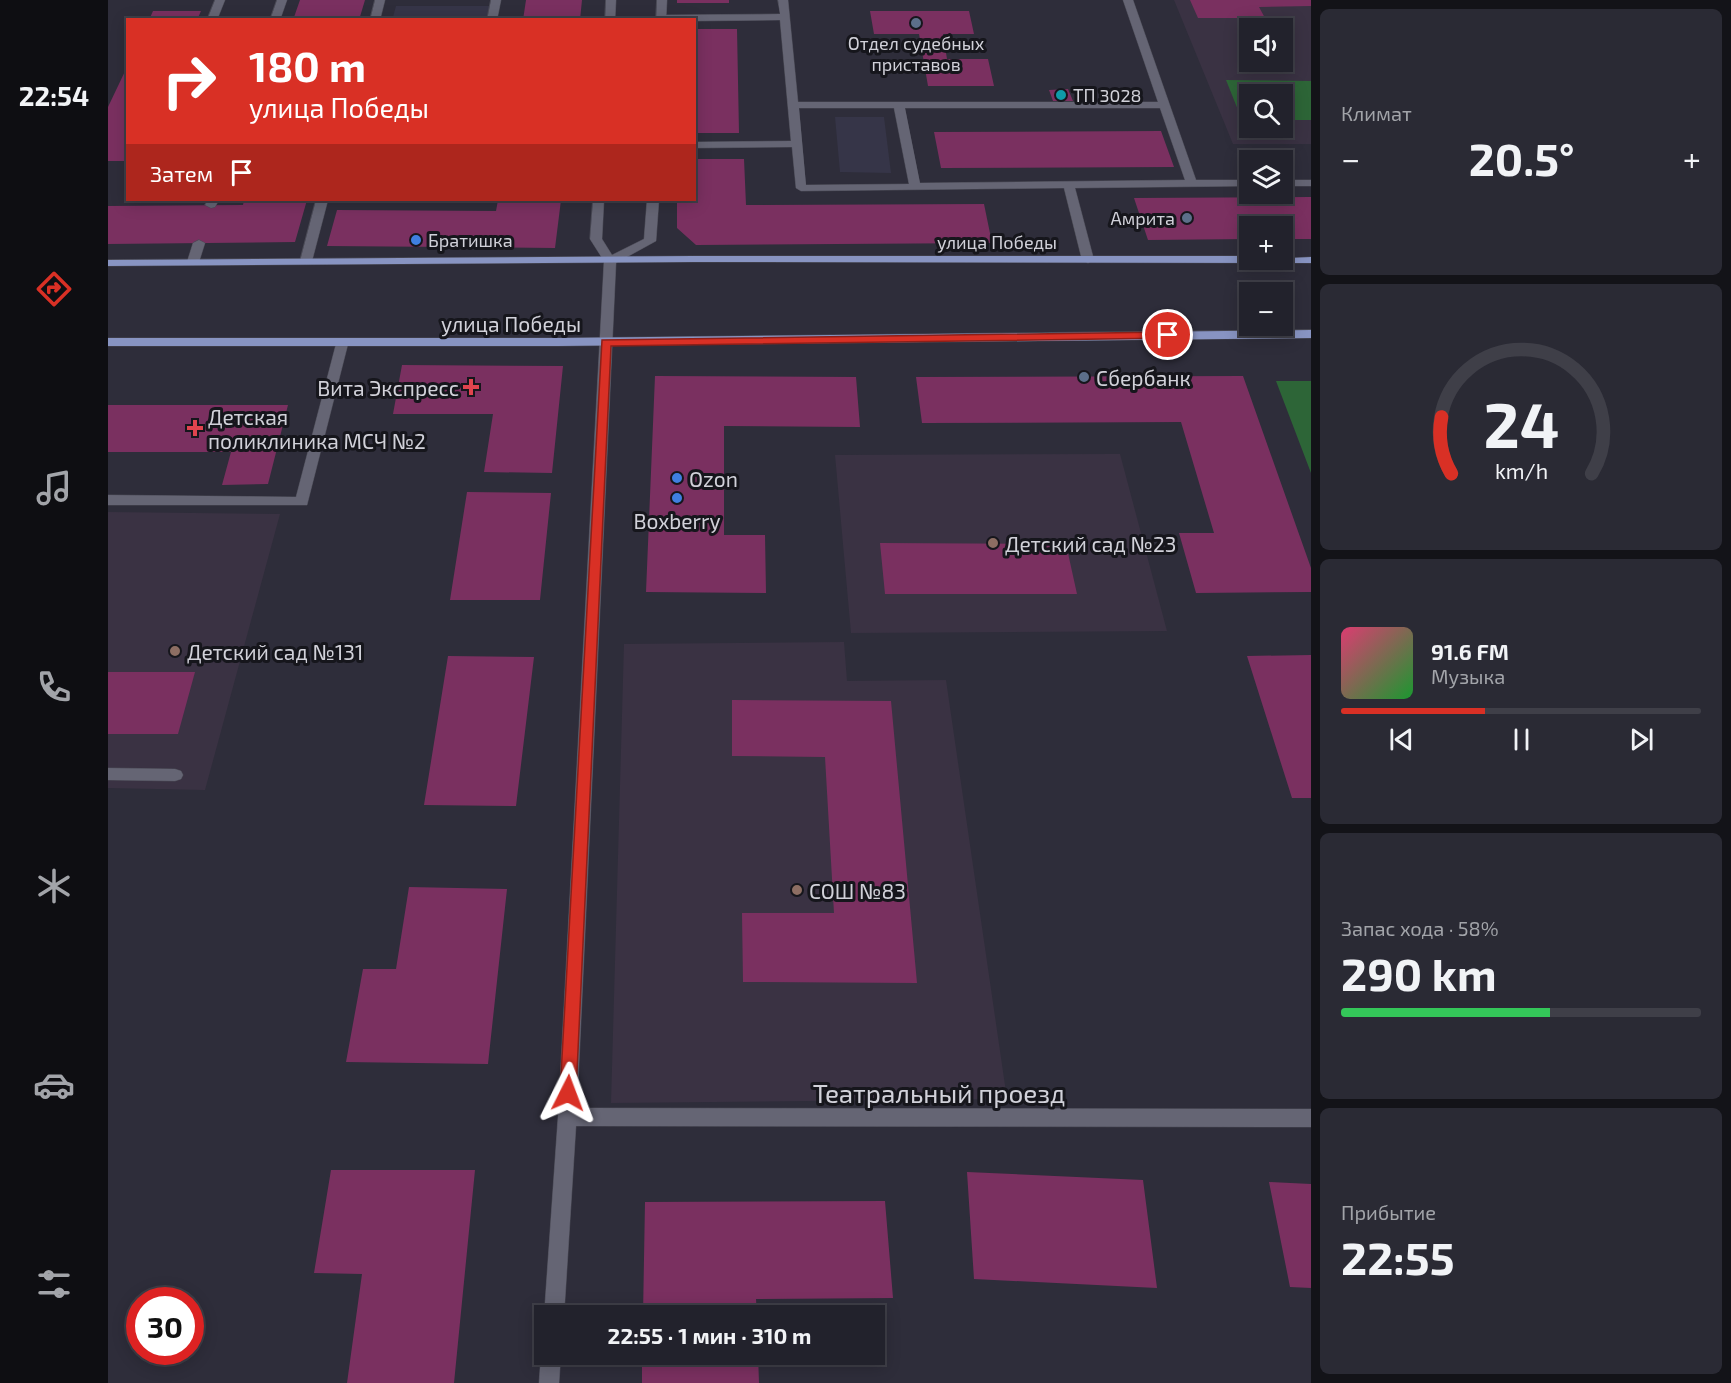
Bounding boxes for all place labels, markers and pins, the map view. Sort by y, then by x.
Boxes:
marker: Отдел судебных приставов [909,16,923,30]
place label: Отдел судебных приставов [848,32,985,75]
place label: ТП 3028 [1073,84,1141,106]
marker: ТП 3028 [1054,88,1068,102]
place label: Амрита [1111,207,1175,229]
marker: Амрита [1180,211,1194,225]
place label: Братишка [428,229,513,251]
marker: Братишка [409,233,423,247]
pin [1142,309,1193,360]
place label: Сбербанк [1096,365,1191,390]
marker: Сбербанк [1077,370,1091,384]
place label: Вита Экспресс [317,375,459,400]
marker: Вита Экспресс [464,380,478,394]
place label: Детская поликлиника МСЧ №2 [208,404,426,453]
marker: Детская поликлиника МСЧ №2 [186,419,204,437]
place label: Ozon [689,466,738,491]
marker: Ozon [670,471,684,485]
marker: Boxberry [670,491,684,505]
place label: Boxberry [633,508,721,533]
place label: Детский сад №23 [1005,531,1176,556]
marker: Детский сад №23 [986,536,1000,550]
place label: Детский сад №131 [187,639,363,664]
marker: Детский сад №131 [168,644,182,658]
place label: СОШ №83 [809,878,906,903]
marker: СОШ №83 [790,883,804,897]

